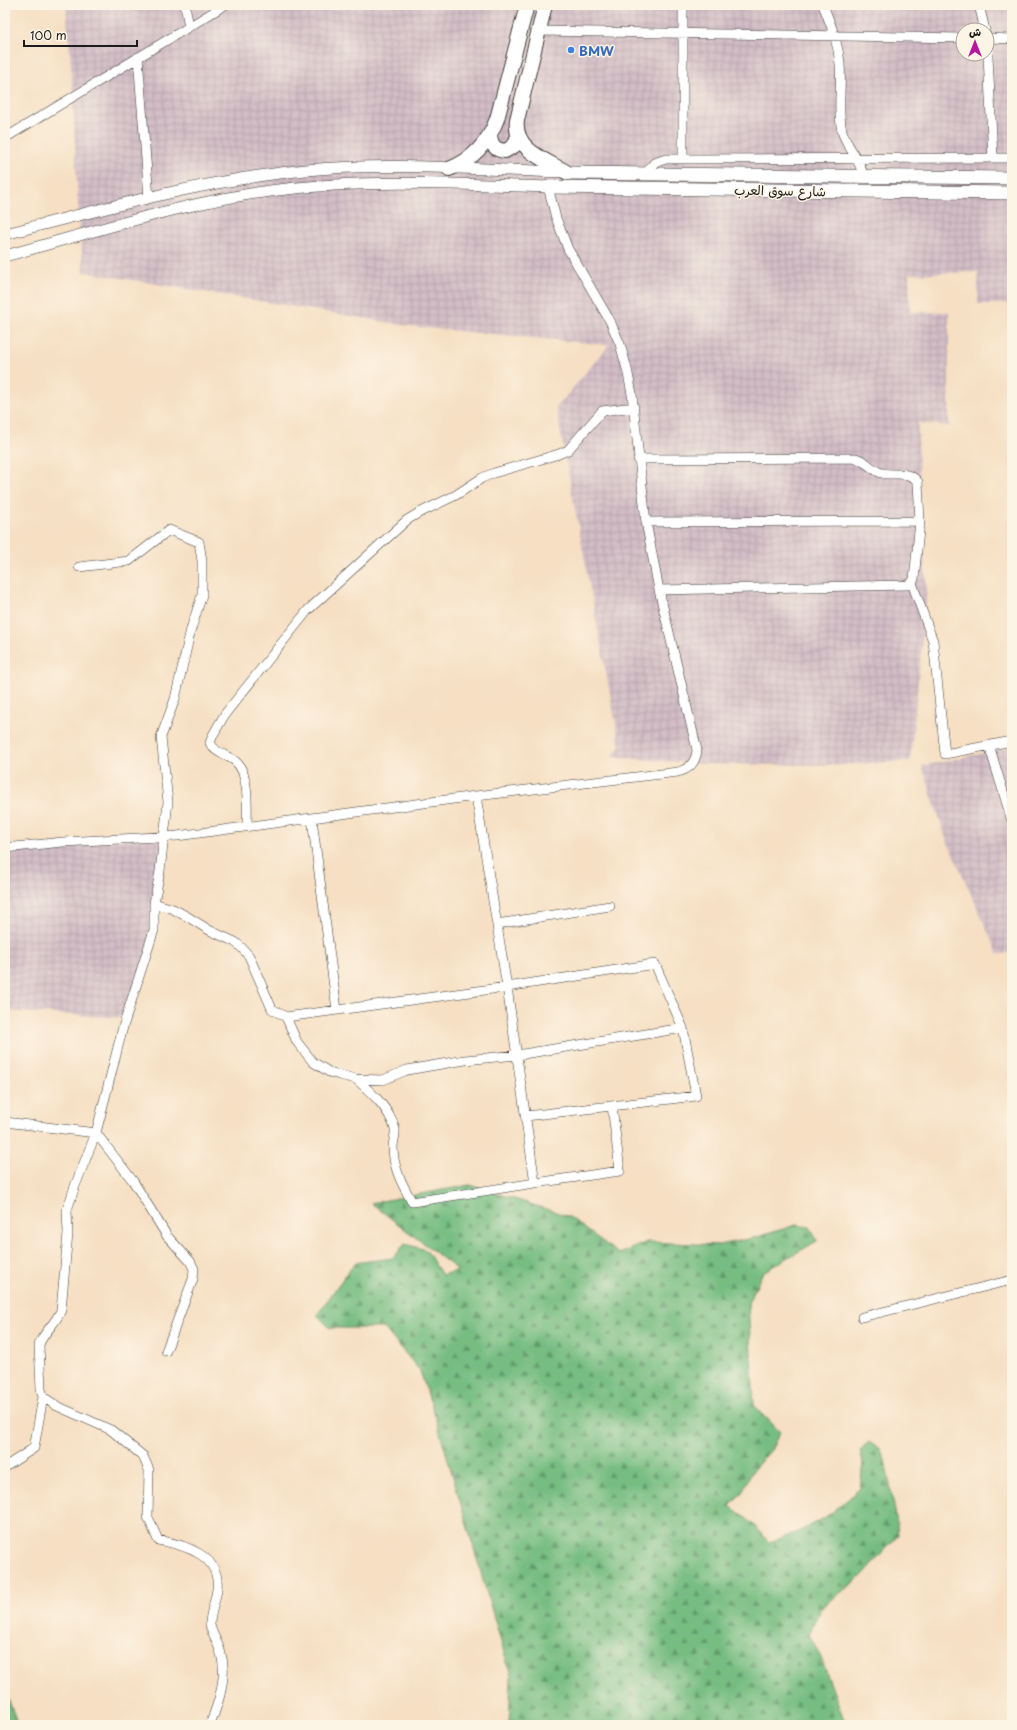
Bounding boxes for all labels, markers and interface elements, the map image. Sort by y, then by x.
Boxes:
scale bar [24,22,137,48]
north arrow [955,22,995,62]
text: ش [969,23,981,40]
text: 100 m [30,26,67,44]
place label: BMW [579,41,614,60]
marker: BMW [566,45,576,55]
street label: شارع سوق العرب [734,180,826,201]

